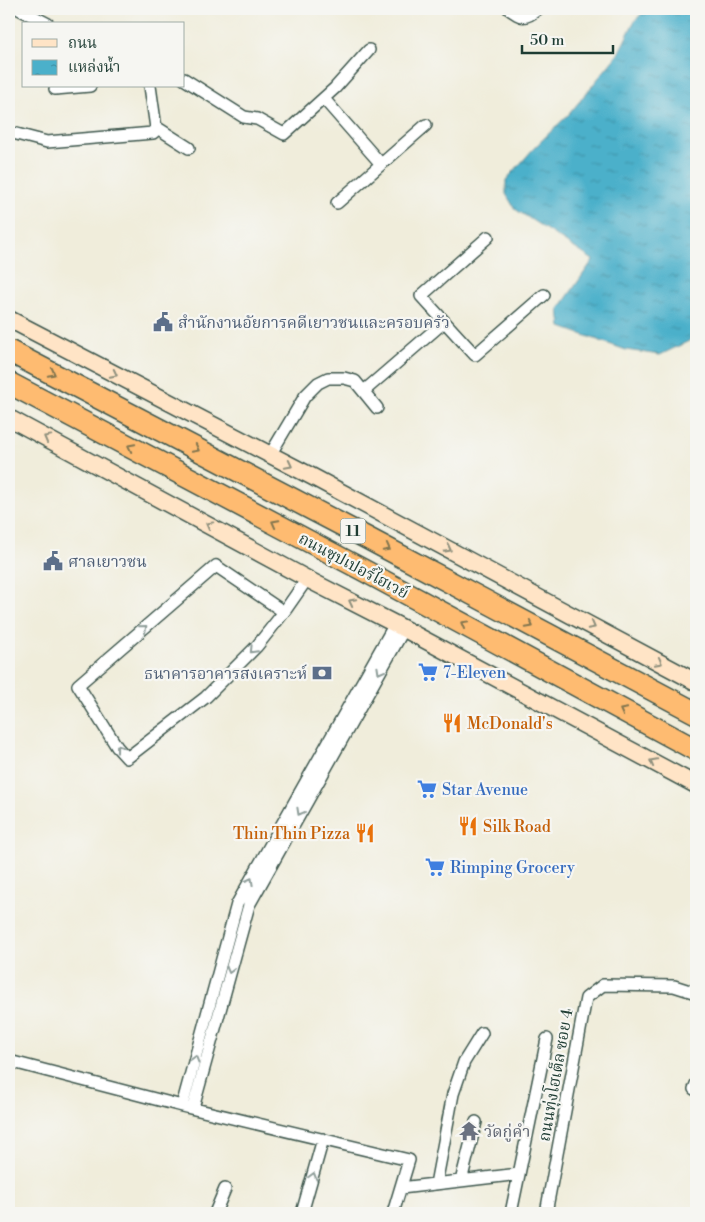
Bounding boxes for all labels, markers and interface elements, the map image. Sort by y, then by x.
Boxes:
legend [22,22,185,88]
scale bar [522,22,614,54]
text: 50 m [530,31,564,50]
text: ถนน [68,34,97,53]
text: แหล่งน้ำ [68,56,120,77]
public building icon: สำนักงานอัยการคดีเยาวชนและครอบครัว [152,311,174,333]
place label: สำนักงานอัยการคดีเยาวชนและครอบครัว [178,313,450,333]
one-way arrow [47,367,56,377]
one-way arrow [109,368,118,378]
one-way arrow [43,434,52,444]
one-way arrow [191,442,200,452]
one-way arrow [127,443,136,453]
one-way arrow [284,459,293,469]
road number: 11 [340,518,366,544]
one-way arrow [271,519,280,529]
one-way arrow [205,521,214,531]
street label: ถนนซุปเปอร์ไฮเวย์ [295,528,413,604]
one-way arrow [381,542,390,552]
one-way arrow [443,543,452,553]
public building icon: ศาลเยาวชน [42,550,64,572]
place label: ศาลเยาวชน [68,552,147,572]
one-way arrow [348,598,357,608]
one-way arrow [525,618,534,628]
one-way arrow [586,620,595,630]
one-way arrow [460,621,469,631]
one-way arrow [138,625,147,633]
one-way arrow [250,644,259,653]
one-way arrow [654,656,663,666]
supermarket icon: 7-Eleven [417,661,439,683]
bank icon: ธนาคารอาคารสงเคราะห์ [311,662,333,684]
place label: 7-Eleven [443,663,506,683]
place label: ธนาคารอาคารสงเคราะห์ [144,664,307,684]
one-way arrow [376,666,386,675]
one-way arrow [619,707,628,717]
restaurant icon: McDonald's [441,712,463,734]
place label: McDonald's [467,714,553,734]
one-way arrow [116,744,125,754]
one-way arrow [650,758,659,768]
supermarket icon: Star Avenue [416,778,438,800]
place label: Star Avenue [442,780,528,800]
one-way arrow [296,807,306,816]
restaurant icon: Silk Road [457,815,479,837]
place label: Silk Road [483,817,551,837]
restaurant icon: Thin Thin Pizza [354,822,376,844]
place label: Thin Thin Pizza [233,824,351,844]
supermarket icon: Rimping Grocery [424,856,446,878]
place label: Rimping Grocery [450,858,575,878]
one-way arrow [244,878,254,887]
one-way arrow [225,966,236,974]
street label: ถนนทุ่งโฮเต็ล ซอย 4 [533,1006,579,1143]
one-way arrow [190,1055,200,1063]
temple icon: วัดกู่คำ [458,1120,480,1142]
place label: วัดกู่คำ [484,1122,530,1142]
one-way arrow [307,1173,317,1181]

